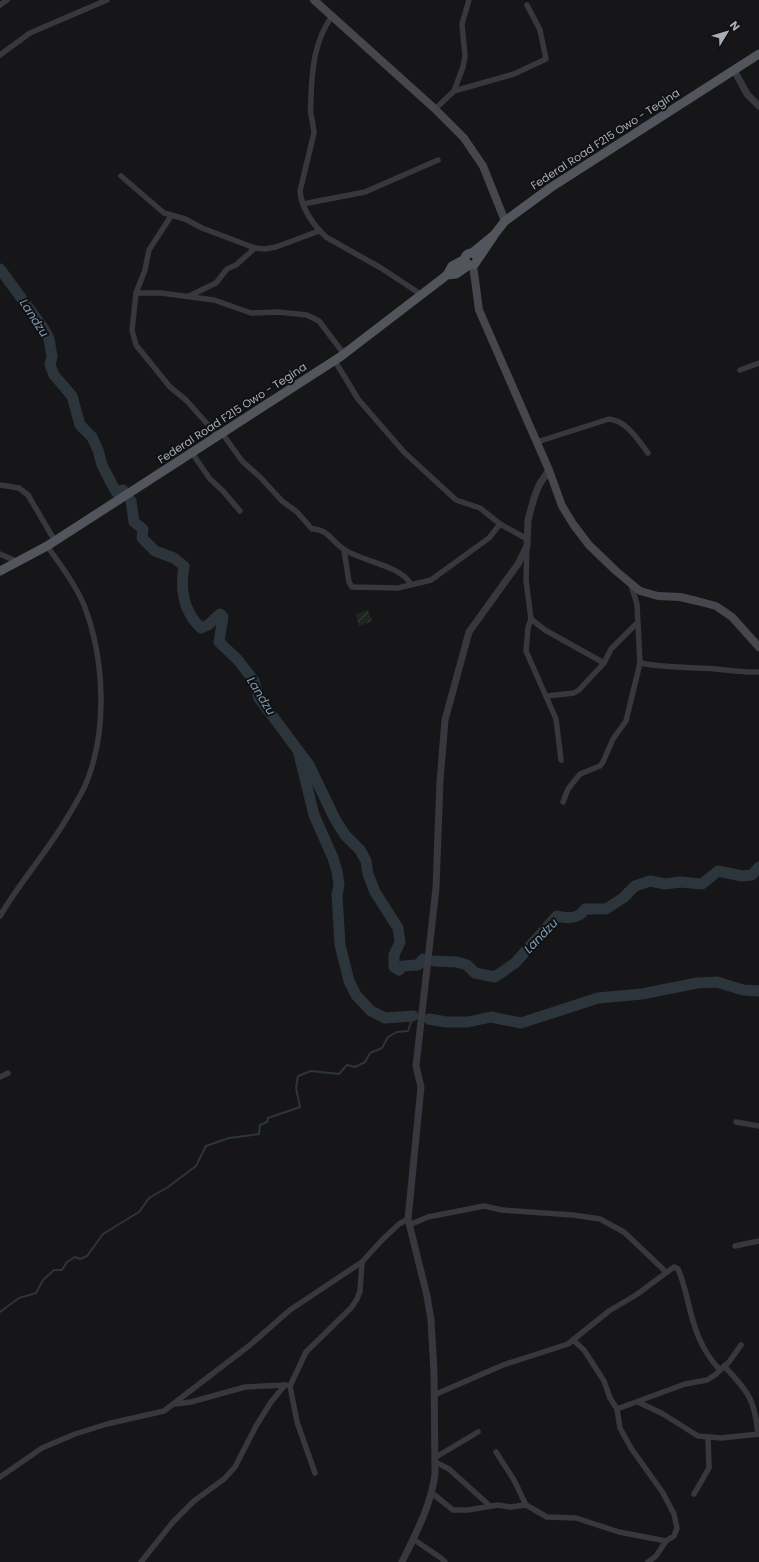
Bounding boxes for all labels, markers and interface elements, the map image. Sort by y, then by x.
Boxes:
north arrow [707,12,747,52]
text: N [726,18,744,34]
street label: Federal Road F215 Owo - Tegina [527,85,683,193]
water label: Landzu [16,295,53,340]
street label: Federal Road F215 Owo - Tegina [154,359,310,467]
water label: Landzu [243,673,280,718]
water label: Landzu [520,914,562,957]

